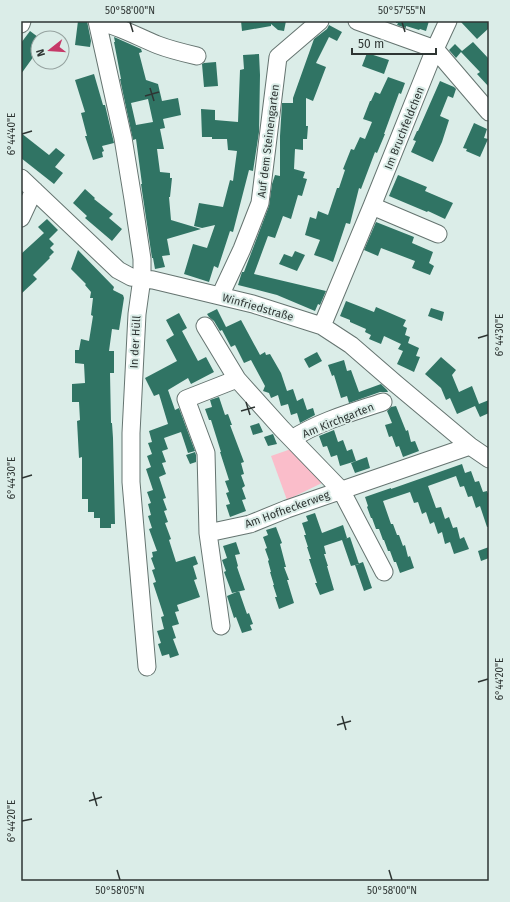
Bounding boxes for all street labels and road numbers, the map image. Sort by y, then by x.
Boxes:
street label: Auf dem Steinengarten [255,84,282,198]
street label: Im Bruchfeldchen [382,85,427,171]
street label: Winfriedstraße [221,291,295,324]
street label: In der Hüll [128,315,143,369]
street label: Am Kirchgarten [301,400,376,441]
street label: Am Hofheckerweg [243,488,332,531]

